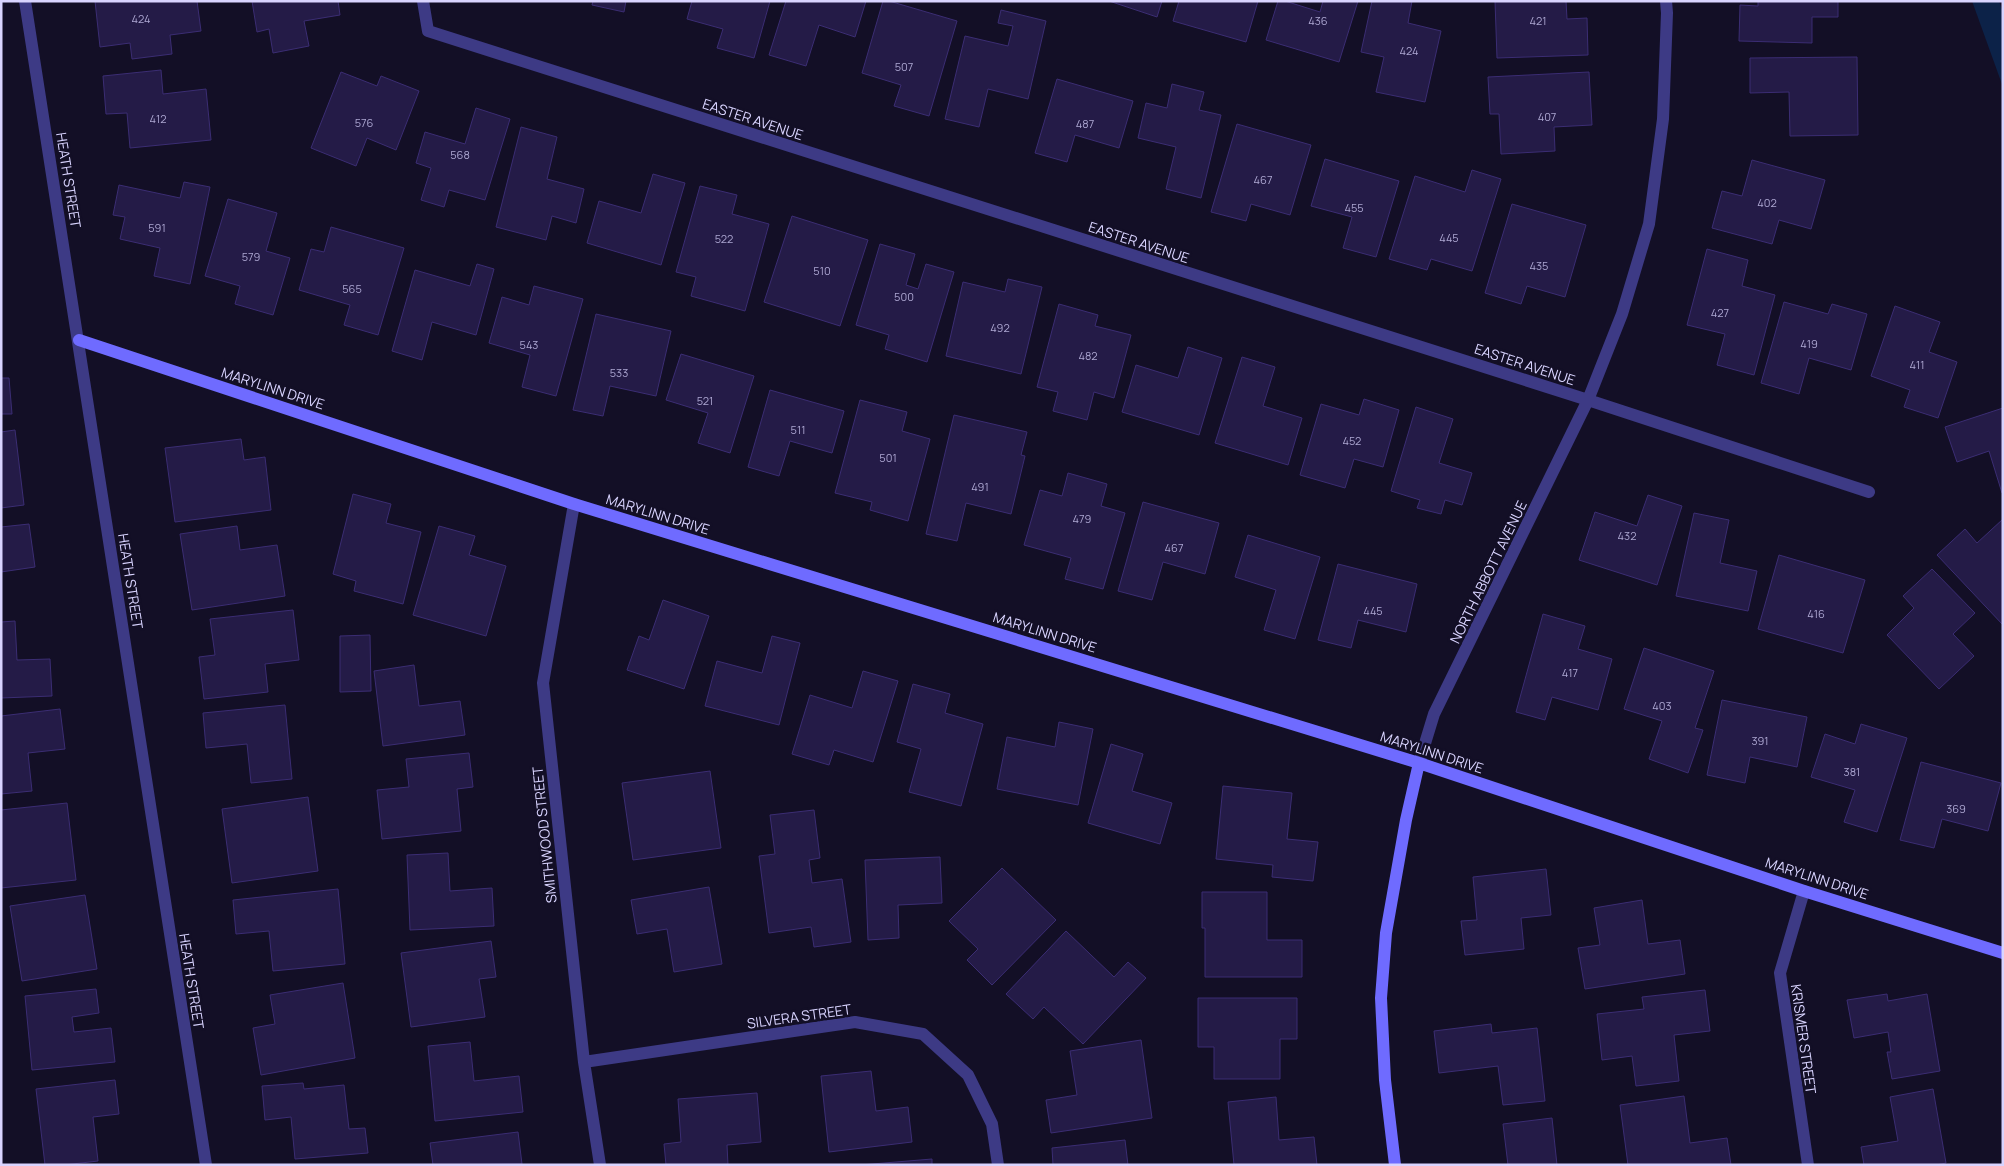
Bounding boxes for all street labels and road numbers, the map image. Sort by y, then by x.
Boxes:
street label: EASTER AVENUE [700,94,806,144]
street label: HEATH STREET [52,131,86,230]
street label: EASTER AVENUE [1086,217,1192,267]
street label: EASTER AVENUE [1472,339,1578,389]
street label: MARYLINN DRIVE [219,362,327,414]
street label: MARYLINN DRIVE [604,489,712,539]
street label: NORTH ABBOTT AVENUE [1445,497,1531,647]
street label: HEATH STREET [114,532,148,631]
street label: MARYLINN DRIVE [991,607,1099,657]
street label: MARYLINN DRIVE [1378,726,1486,778]
street label: SMITHWOOD STREET [527,765,561,904]
street label: MARYLINN DRIVE [1763,852,1871,904]
street label: HEATH STREET [175,932,209,1031]
street label: KRISMER STREET [1787,983,1821,1096]
street label: SILVERA STREET [746,999,853,1033]

